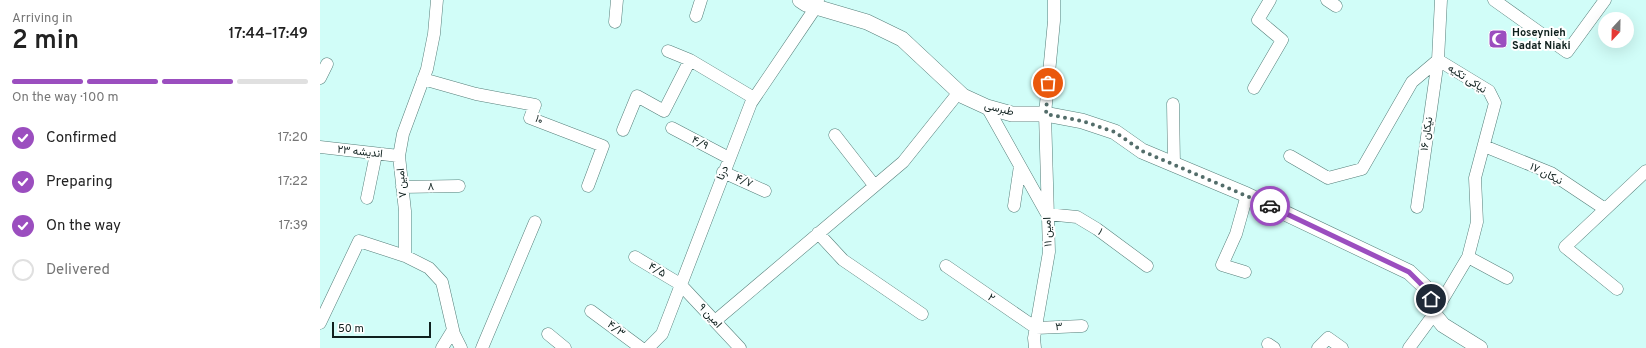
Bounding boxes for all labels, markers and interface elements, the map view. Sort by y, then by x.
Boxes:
text: Arriving in [12,11,73,27]
north arrow [1598,12,1634,48]
map controls [1598,12,1634,48]
text: 2 min [12,25,79,58]
text: 17:44–17:49 [228,25,308,44]
place label: Hoseynieh Sadat Niaki [1512,26,1571,53]
mosque icon: Hoseynieh Sadat Niaki [1487,28,1509,50]
street label: نیاکی تکیه [1445,61,1489,97]
pin [1031,66,1065,100]
icon: bag [1037,72,1059,94]
text: On the way · 100 m [12,90,119,106]
street label: طبرسی [983,99,1015,119]
street label: ۱۰ [532,112,546,128]
street label: نیکان ۱۶ [1418,116,1436,152]
icon: check [12,127,34,149]
text: Confirmed [46,129,117,148]
text: 17:20 [278,130,308,146]
street label: ۴/۹ [689,133,711,153]
street label: اندیشه ۲۳ [337,143,383,161]
street label: نیکان ۱۷ [1527,160,1565,188]
street label: درنا [714,164,732,182]
street label: امین ۷ [394,168,410,198]
icon: check [12,171,34,193]
street label: ۴/۷ [733,171,756,191]
text: Preparing [46,173,113,192]
text: 17:22 [278,174,308,190]
street label: ۸ [428,180,435,194]
courier [1250,186,1290,226]
icon: car [1259,195,1281,217]
icon: check [12,215,34,237]
text: On the way [46,217,121,236]
street label: امین ۱۱ [1040,217,1056,247]
text: 17:39 [279,218,308,234]
street label: ۱ [1095,225,1105,239]
street label: ۴/۵ [646,259,668,281]
text: Delivered [46,261,110,280]
pin [1414,282,1448,316]
icon: home [1420,288,1442,310]
street label: ۲ [985,291,998,305]
street label: امین ۹ [695,301,725,331]
street label: ۴/۳ [604,318,628,340]
scale bar [332,320,431,339]
street label: ۳ [1055,320,1063,334]
text: 50 m [338,322,364,336]

